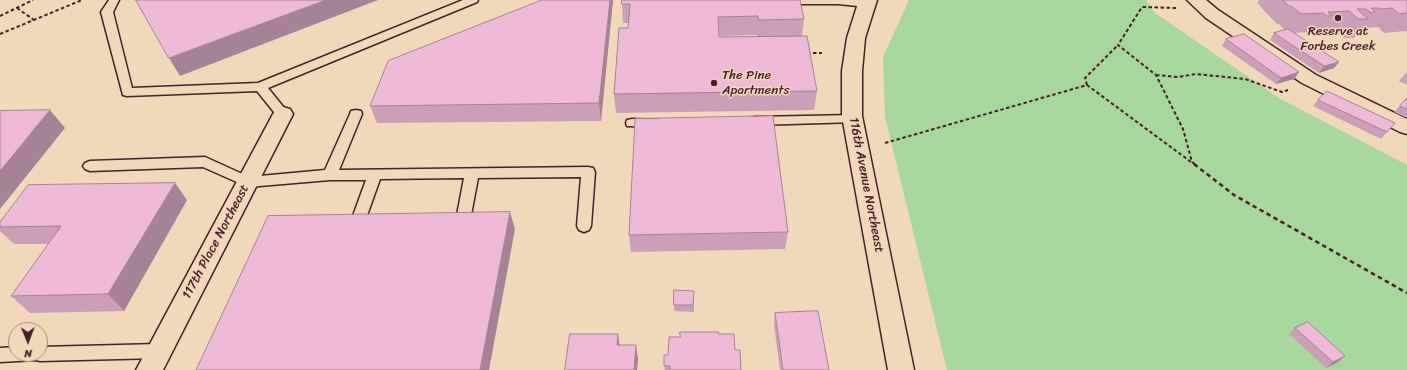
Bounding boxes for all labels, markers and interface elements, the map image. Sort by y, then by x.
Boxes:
marker: Reserve at Forbes Creek [1333,13,1343,23]
place label: Reserve at Forbes Creek [1300,24,1376,55]
place label: The Pine Apartments [722,68,789,99]
marker: The Pine Apartments [709,78,719,88]
street label: 116th Avenue Northeast [845,116,887,254]
street label: 117th Place Northeast [179,182,253,302]
north arrow [8,322,48,362]
text: N [24,344,32,363]

